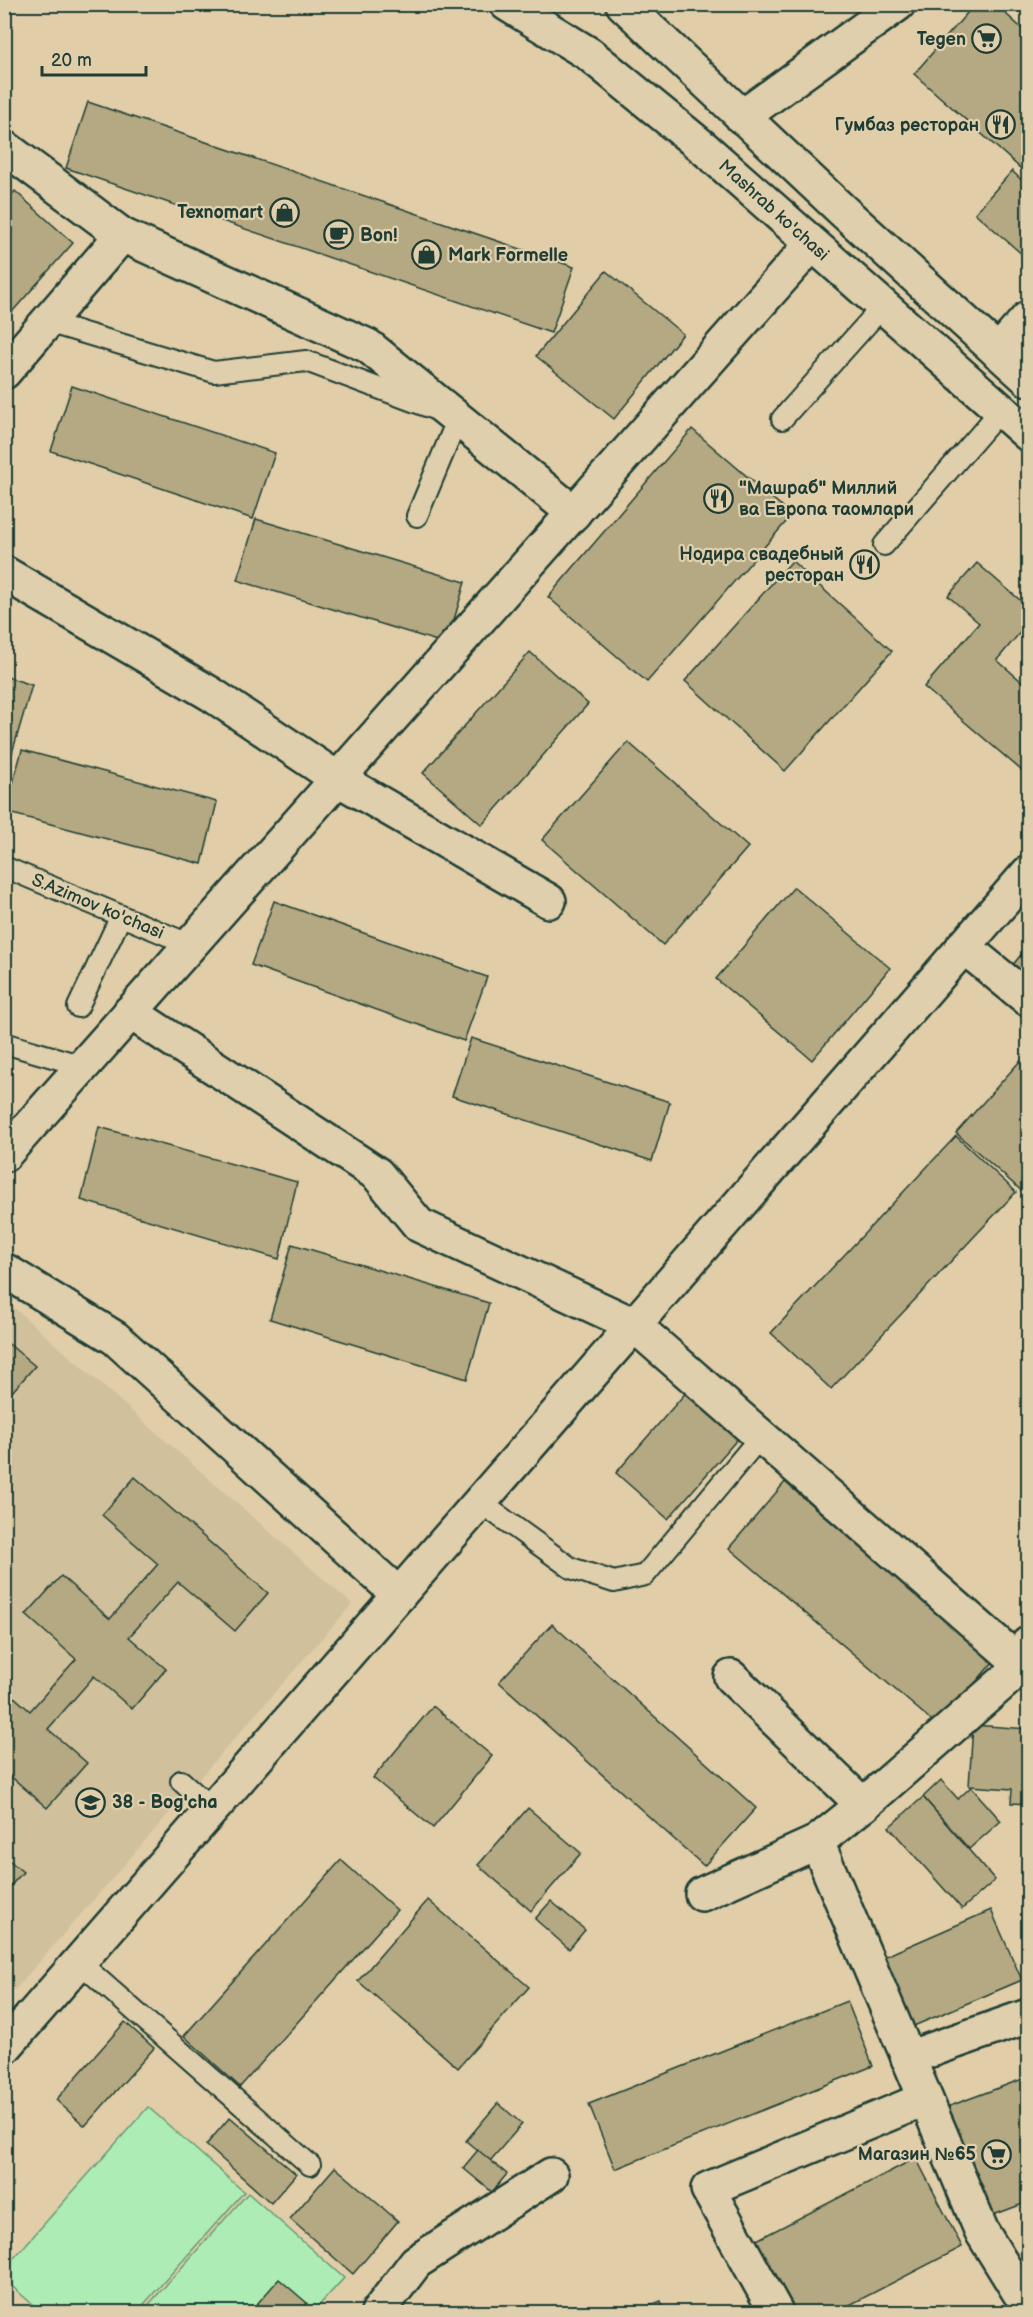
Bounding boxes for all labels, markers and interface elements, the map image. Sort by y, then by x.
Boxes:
supermarket icon: Tegen [971,23,1003,55]
place label: Tegen [917,29,966,50]
scale bar [42,39,146,77]
text: 20 m [51,50,92,71]
restaurant icon: Гумбаз ресторан [984,109,1016,141]
place label: Гумбаз ресторан [834,115,979,136]
street label: Mashrab ko'chasi [714,155,833,265]
shop icon: Texnomart [268,196,300,228]
place label: Texnomart [177,202,263,223]
cafe icon: Bon! [323,219,355,251]
place label: Bon! [360,225,398,246]
shop icon: Mark Formelle [411,239,443,271]
place label: Mark Formelle [448,245,568,266]
place label: "Машраб" Миллий ва Европа таомлари [739,478,914,520]
restaurant icon: "Машраб" Миллий ва Европа таомлари [702,482,734,514]
place label: Нодира свадебный ресторан [679,544,844,586]
restaurant icon: Нодира свадебный ресторан [849,548,881,580]
street label: S.Azimov ko'chasi [29,869,167,944]
school or university icon: 38 - Bog'cha [75,1786,107,1818]
place label: 38 - Bog'cha [112,1792,218,1813]
supermarket icon: Магазин №65 [981,2138,1013,2170]
place label: Магазин №65 [858,2144,976,2165]

